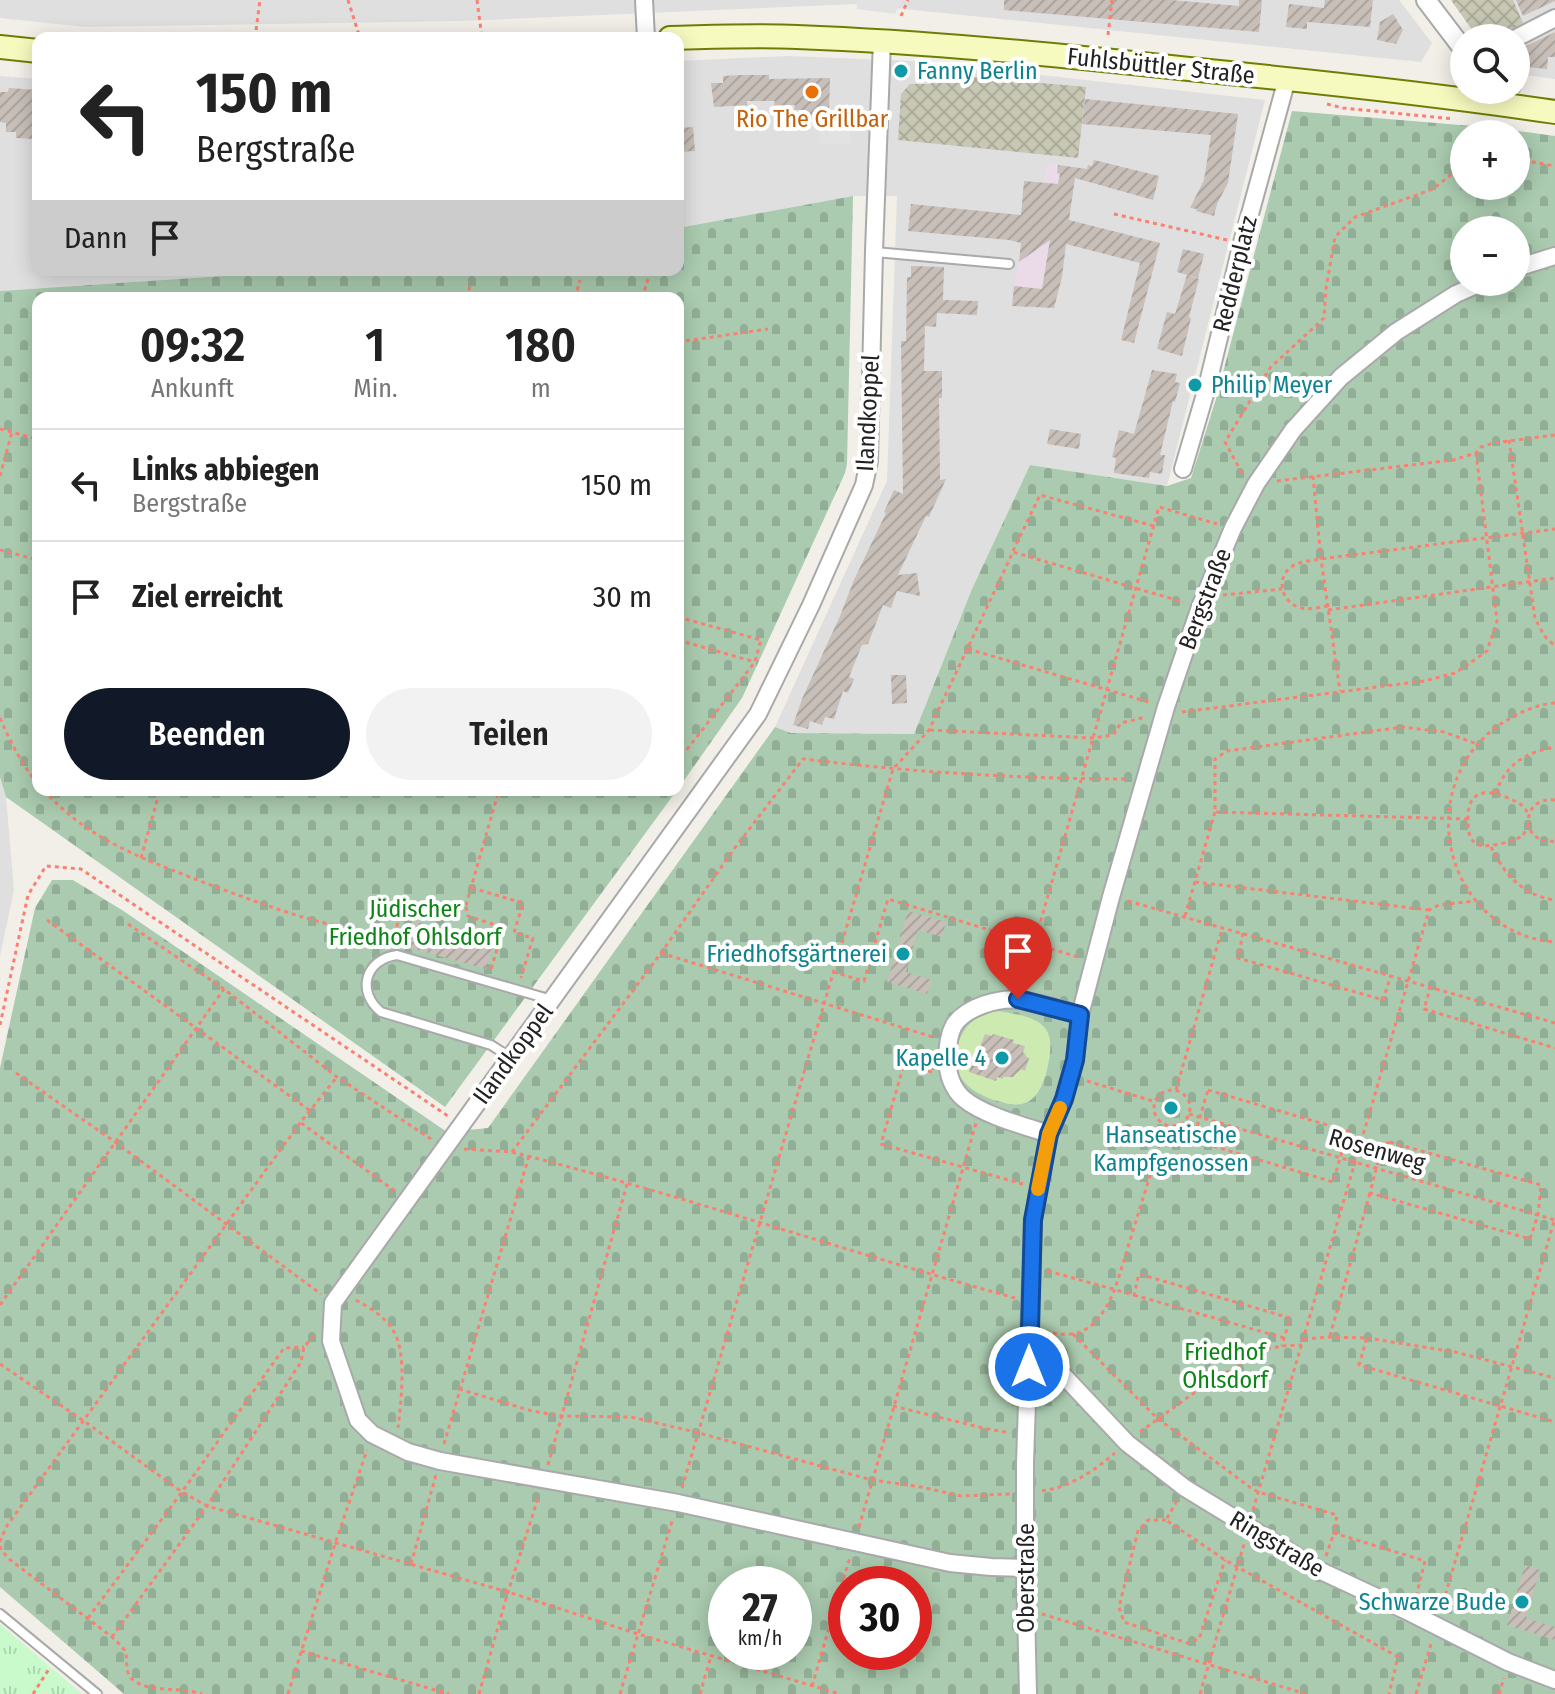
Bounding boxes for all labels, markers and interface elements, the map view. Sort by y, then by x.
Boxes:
map controls [1450,24,1530,296]
button: search [1450,24,1530,104]
street label: Fuhlsbüttler Straße [1066,42,1256,90]
place label: Fanny Berlin [917,57,1038,85]
text: 150 m [196,60,332,127]
marker: Fanny Berlin [892,62,910,80]
icon: left [64,64,168,168]
marker: Rio The Grillbar [803,83,821,101]
place label: Rio The Grillbar [736,105,889,133]
button: + [1450,120,1530,200]
text: Bergstraße [196,128,355,172]
street label: Redderplatz [1207,213,1263,335]
icon: arrive [143,216,187,260]
button: − [1450,216,1530,296]
text: Dann [64,220,127,256]
text: 09:32 [140,316,245,374]
text: 1 [365,316,385,374]
text: 180 [505,316,576,374]
street label: Ilandkoppel [851,354,885,472]
place label: Philip Meyer [1211,371,1333,399]
text: Ankunft [151,373,234,404]
text: Min. [353,373,397,404]
text: m [531,373,551,404]
marker: Philip Meyer [1186,376,1204,394]
text: Links abbiegen [132,452,320,488]
icon: left [64,463,108,507]
text: 150 m [581,467,652,503]
text: Bergstraße [132,488,247,519]
street label: Bergstraße [1173,544,1237,654]
icon: arrive [64,575,108,619]
text: Ziel erreicht [132,579,283,615]
text: 30 m [593,579,652,615]
button: Beenden [64,688,350,780]
button: Teilen [366,688,652,780]
park label: Jüdischer Friedhof Ohlsdorf [329,895,503,951]
pin [984,917,1052,999]
icon: arrive [996,929,1040,973]
place label: Friedhofsgärtnerei [706,940,887,968]
marker: Friedhofsgärtnerei [894,945,912,963]
street label: Ilandkoppel [467,998,559,1110]
place label: Kapelle 4 [895,1044,986,1072]
marker: Kapelle 4 [993,1049,1011,1067]
marker: Hanseatische Kampfgenossen [1162,1099,1180,1117]
place label: Hanseatische Kampfgenossen [1093,1121,1249,1177]
street label: Rosenweg [1326,1123,1429,1177]
position arrow [987,1325,1071,1409]
park label: Friedhof Ohlsdorf [1182,1338,1269,1394]
street label: Ringstraße [1225,1505,1329,1583]
street label: Oberstraße [1012,1523,1040,1633]
speed limit sign: 30 [828,1566,932,1670]
text: 27 [742,1584,778,1632]
place label: Schwarze Bude [1359,1588,1506,1616]
marker: Schwarze Bude [1513,1593,1531,1611]
text: km/h [738,1626,782,1650]

